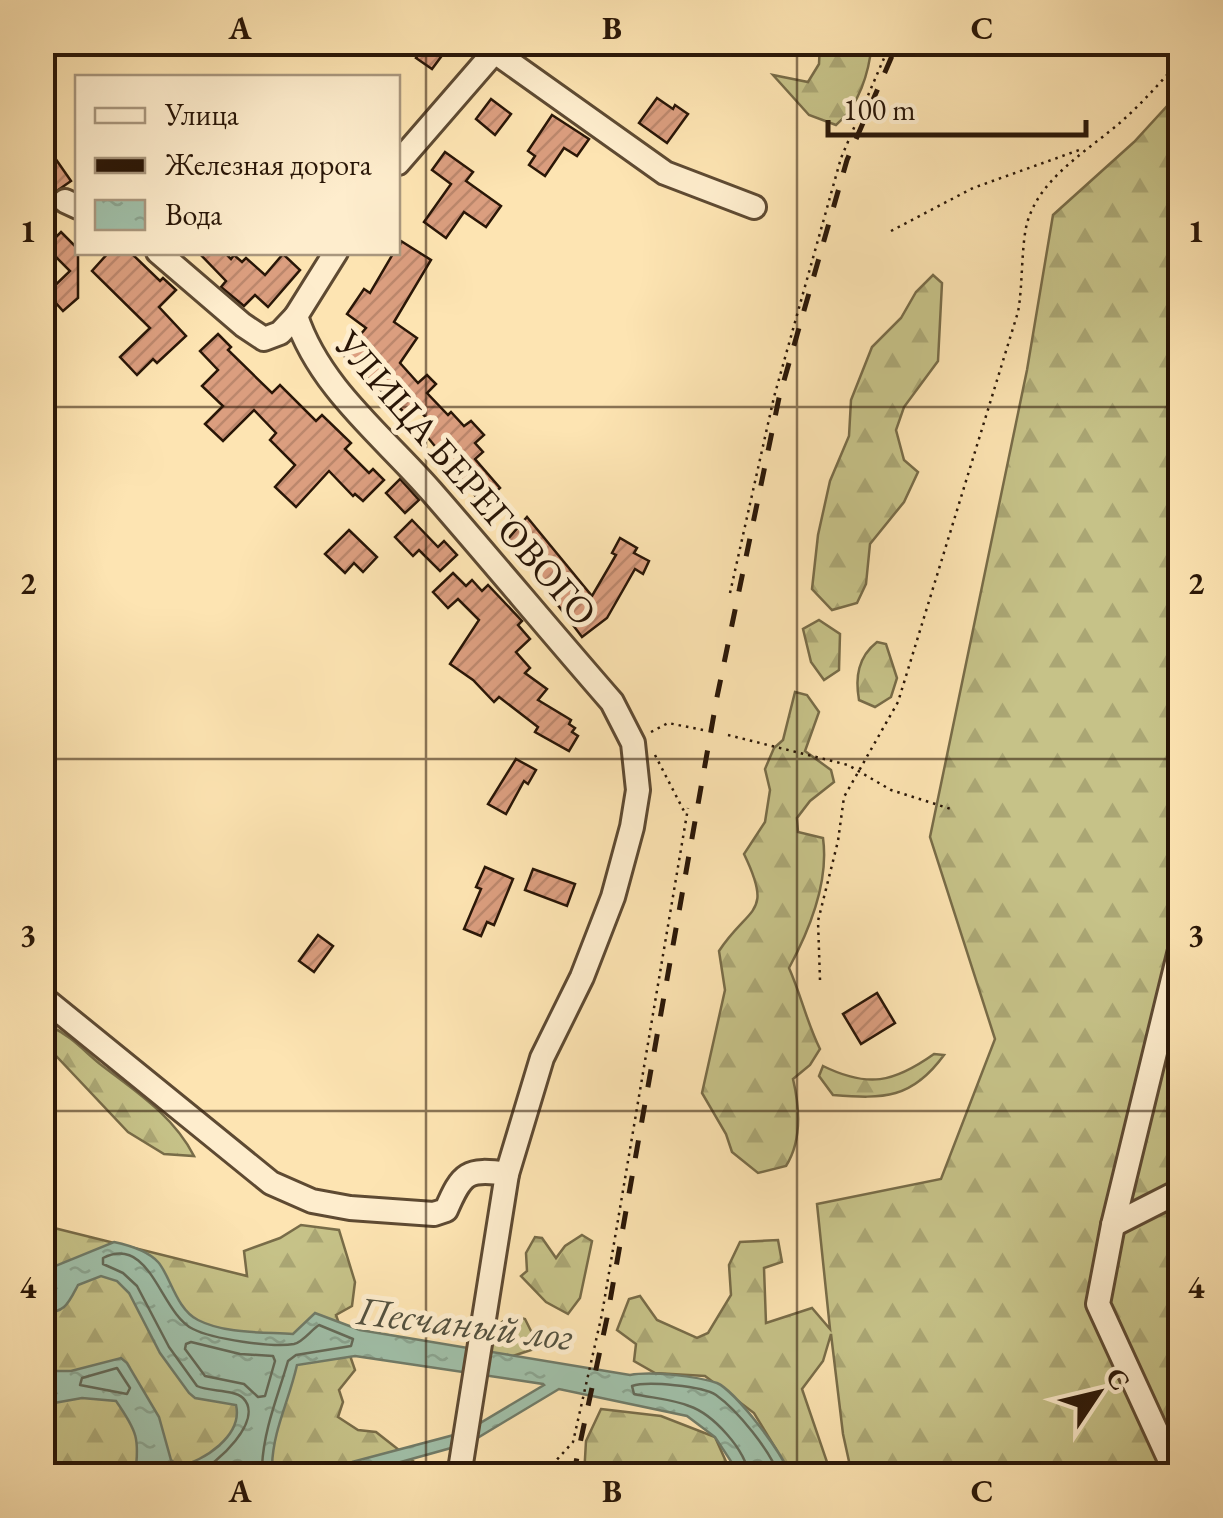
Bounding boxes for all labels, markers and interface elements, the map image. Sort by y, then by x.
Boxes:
text: A [227,7,252,49]
text: B [602,7,622,49]
text: C [971,7,993,49]
legend [75,75,400,255]
scale bar [828,75,1086,137]
text: 100 m [843,90,916,129]
text: Улица [164,95,239,134]
text: Железная дорога [164,145,372,184]
text: Вода [165,195,222,234]
text: 1 [20,210,36,252]
text: 1 [1188,210,1204,252]
street label: УЛИЦА БЕРЕГОВОГО [324,319,608,636]
text: 2 [20,562,37,604]
text: 2 [1188,562,1205,604]
text: 3 [20,914,36,956]
text: 3 [1188,914,1204,956]
text: 4 [20,1266,38,1308]
text: 4 [1188,1266,1206,1308]
water label: Песчаный лог [353,1284,576,1362]
north arrow [1048,1343,1148,1443]
text: С [1098,1360,1139,1397]
text: A [227,1470,252,1512]
text: B [602,1470,622,1512]
text: C [971,1470,993,1512]

